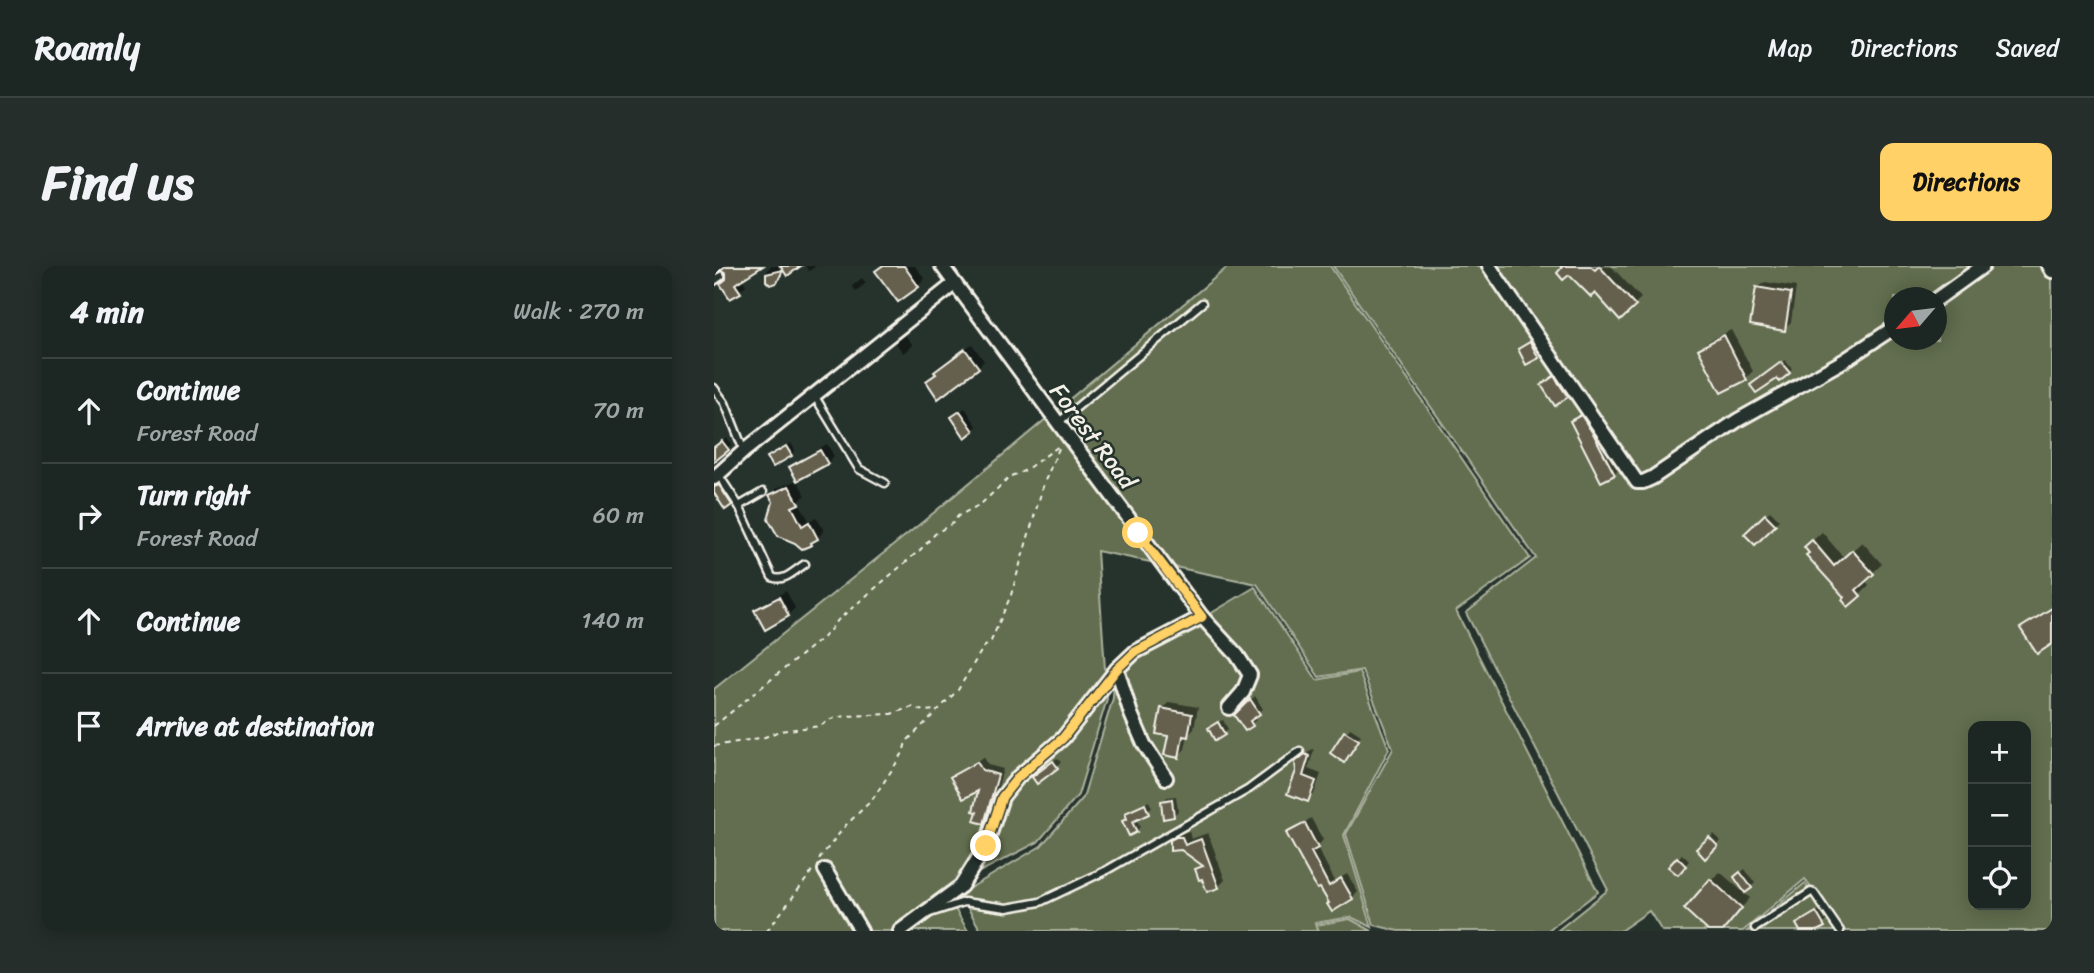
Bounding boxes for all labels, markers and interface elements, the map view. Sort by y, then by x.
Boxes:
text: Roamly [35,19,140,77]
text: Map [1768,27,1812,69]
text: Directions [1850,27,1958,69]
text: Saved [1996,27,2059,69]
text: Find us [42,139,194,226]
button: Directions [1880,143,2052,221]
text: 4 min [70,285,144,339]
north arrow [1884,287,1947,350]
text: Walk · 270 m [513,291,644,332]
text: Continue [137,367,240,413]
street label: Forest Road [1038,373,1149,501]
text: 70 m [593,390,644,431]
icon: ahead [70,392,108,430]
text: Forest Road [137,413,257,454]
text: Turn right [137,472,250,518]
text: 60 m [593,495,644,536]
icon: right [70,497,108,535]
route start [1122,517,1153,548]
text: Forest Road [137,518,257,559]
text: Continue [137,598,240,644]
text: 140 m [582,600,644,641]
icon: ahead [70,602,108,640]
text: Arrive at destination [137,703,374,749]
icon: arrive [70,707,108,745]
map controls [1968,721,2031,910]
button: + [1968,721,2031,784]
button: − [1968,784,2031,847]
route end [970,830,1001,861]
button: locate [1968,847,2031,910]

